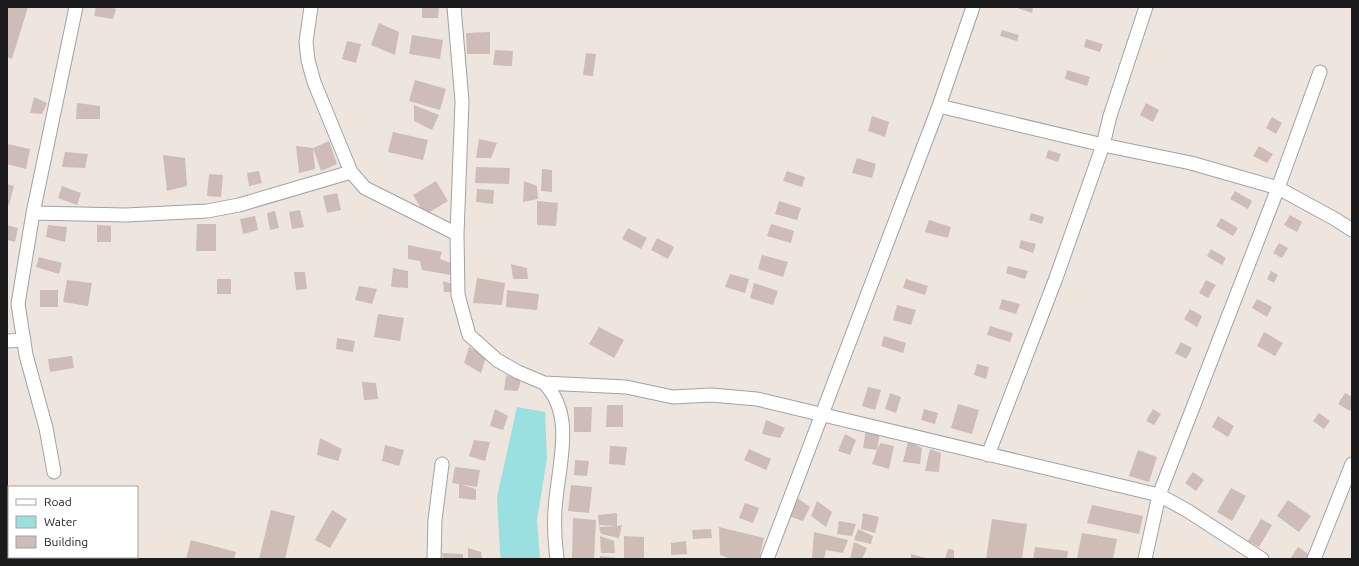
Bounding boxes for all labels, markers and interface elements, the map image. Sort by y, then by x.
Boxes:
legend [8,486,138,558]
text: Road [44,495,72,508]
text: Water [44,515,77,528]
text: Building [44,535,88,548]

